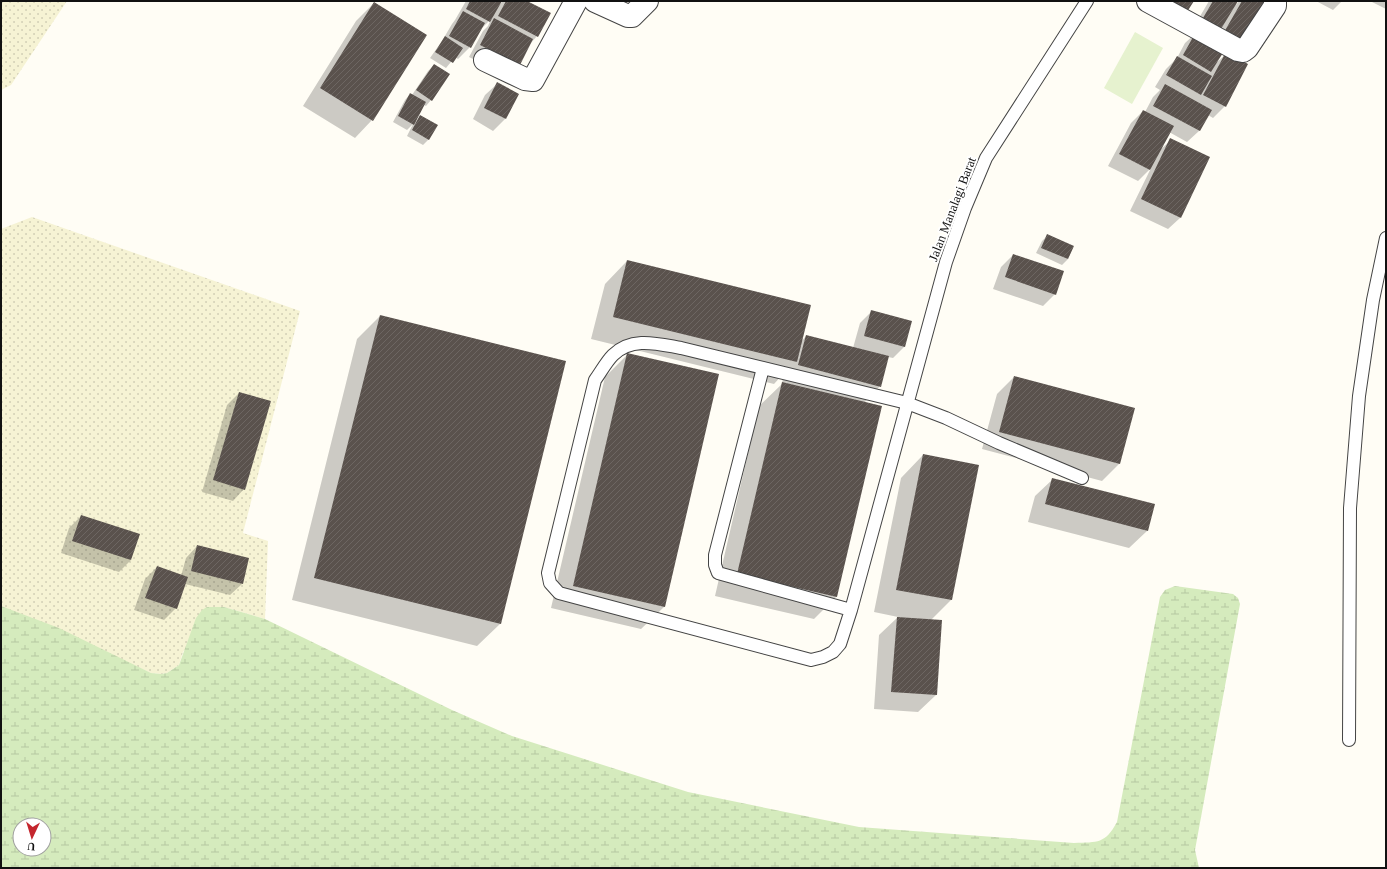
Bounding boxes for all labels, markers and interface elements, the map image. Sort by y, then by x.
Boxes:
street label: Jalan Manalagi Barat [925,154,979,263]
north arrow [12,817,52,857]
text: U [27,841,36,853]

